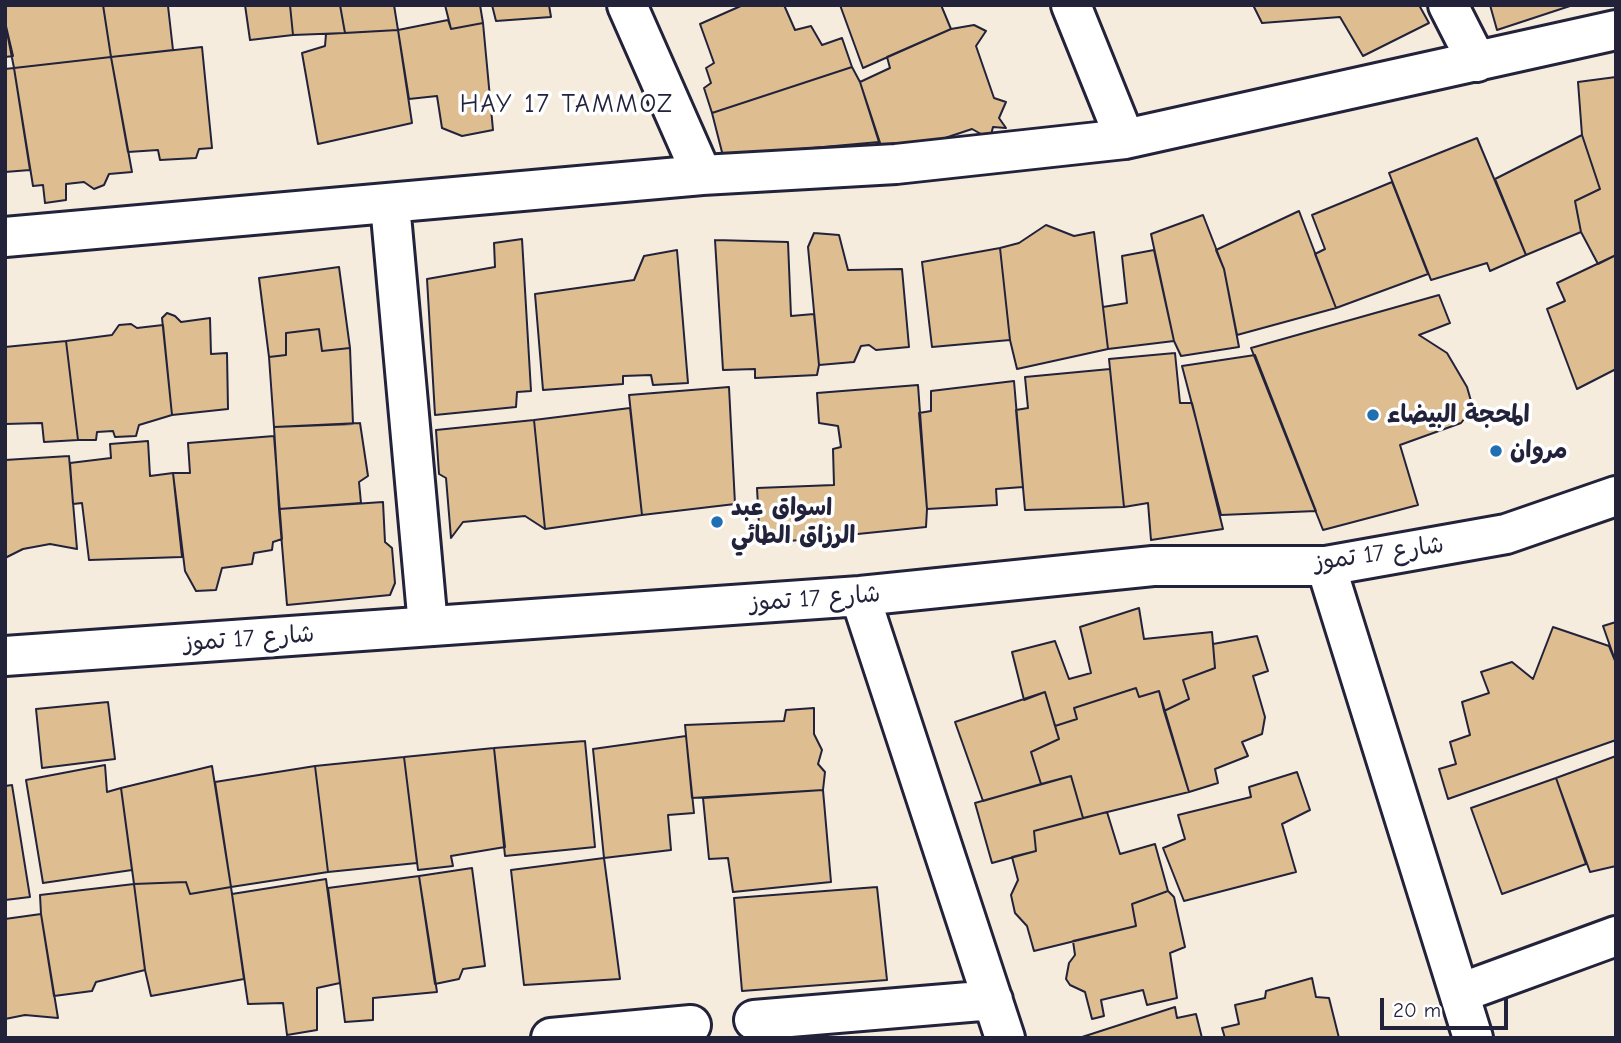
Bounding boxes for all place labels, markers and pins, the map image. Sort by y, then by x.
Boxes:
place label: المحجة البيضاء [1387,401,1530,429]
marker: المحجة البيضاء [1365,407,1381,423]
place label: مروان [1510,437,1568,465]
marker: مروان [1488,443,1504,459]
place label: اسواق عبد الرزاق الطائي [731,494,855,550]
marker: اسواق عبد الرزاق الطائي [709,514,725,530]

